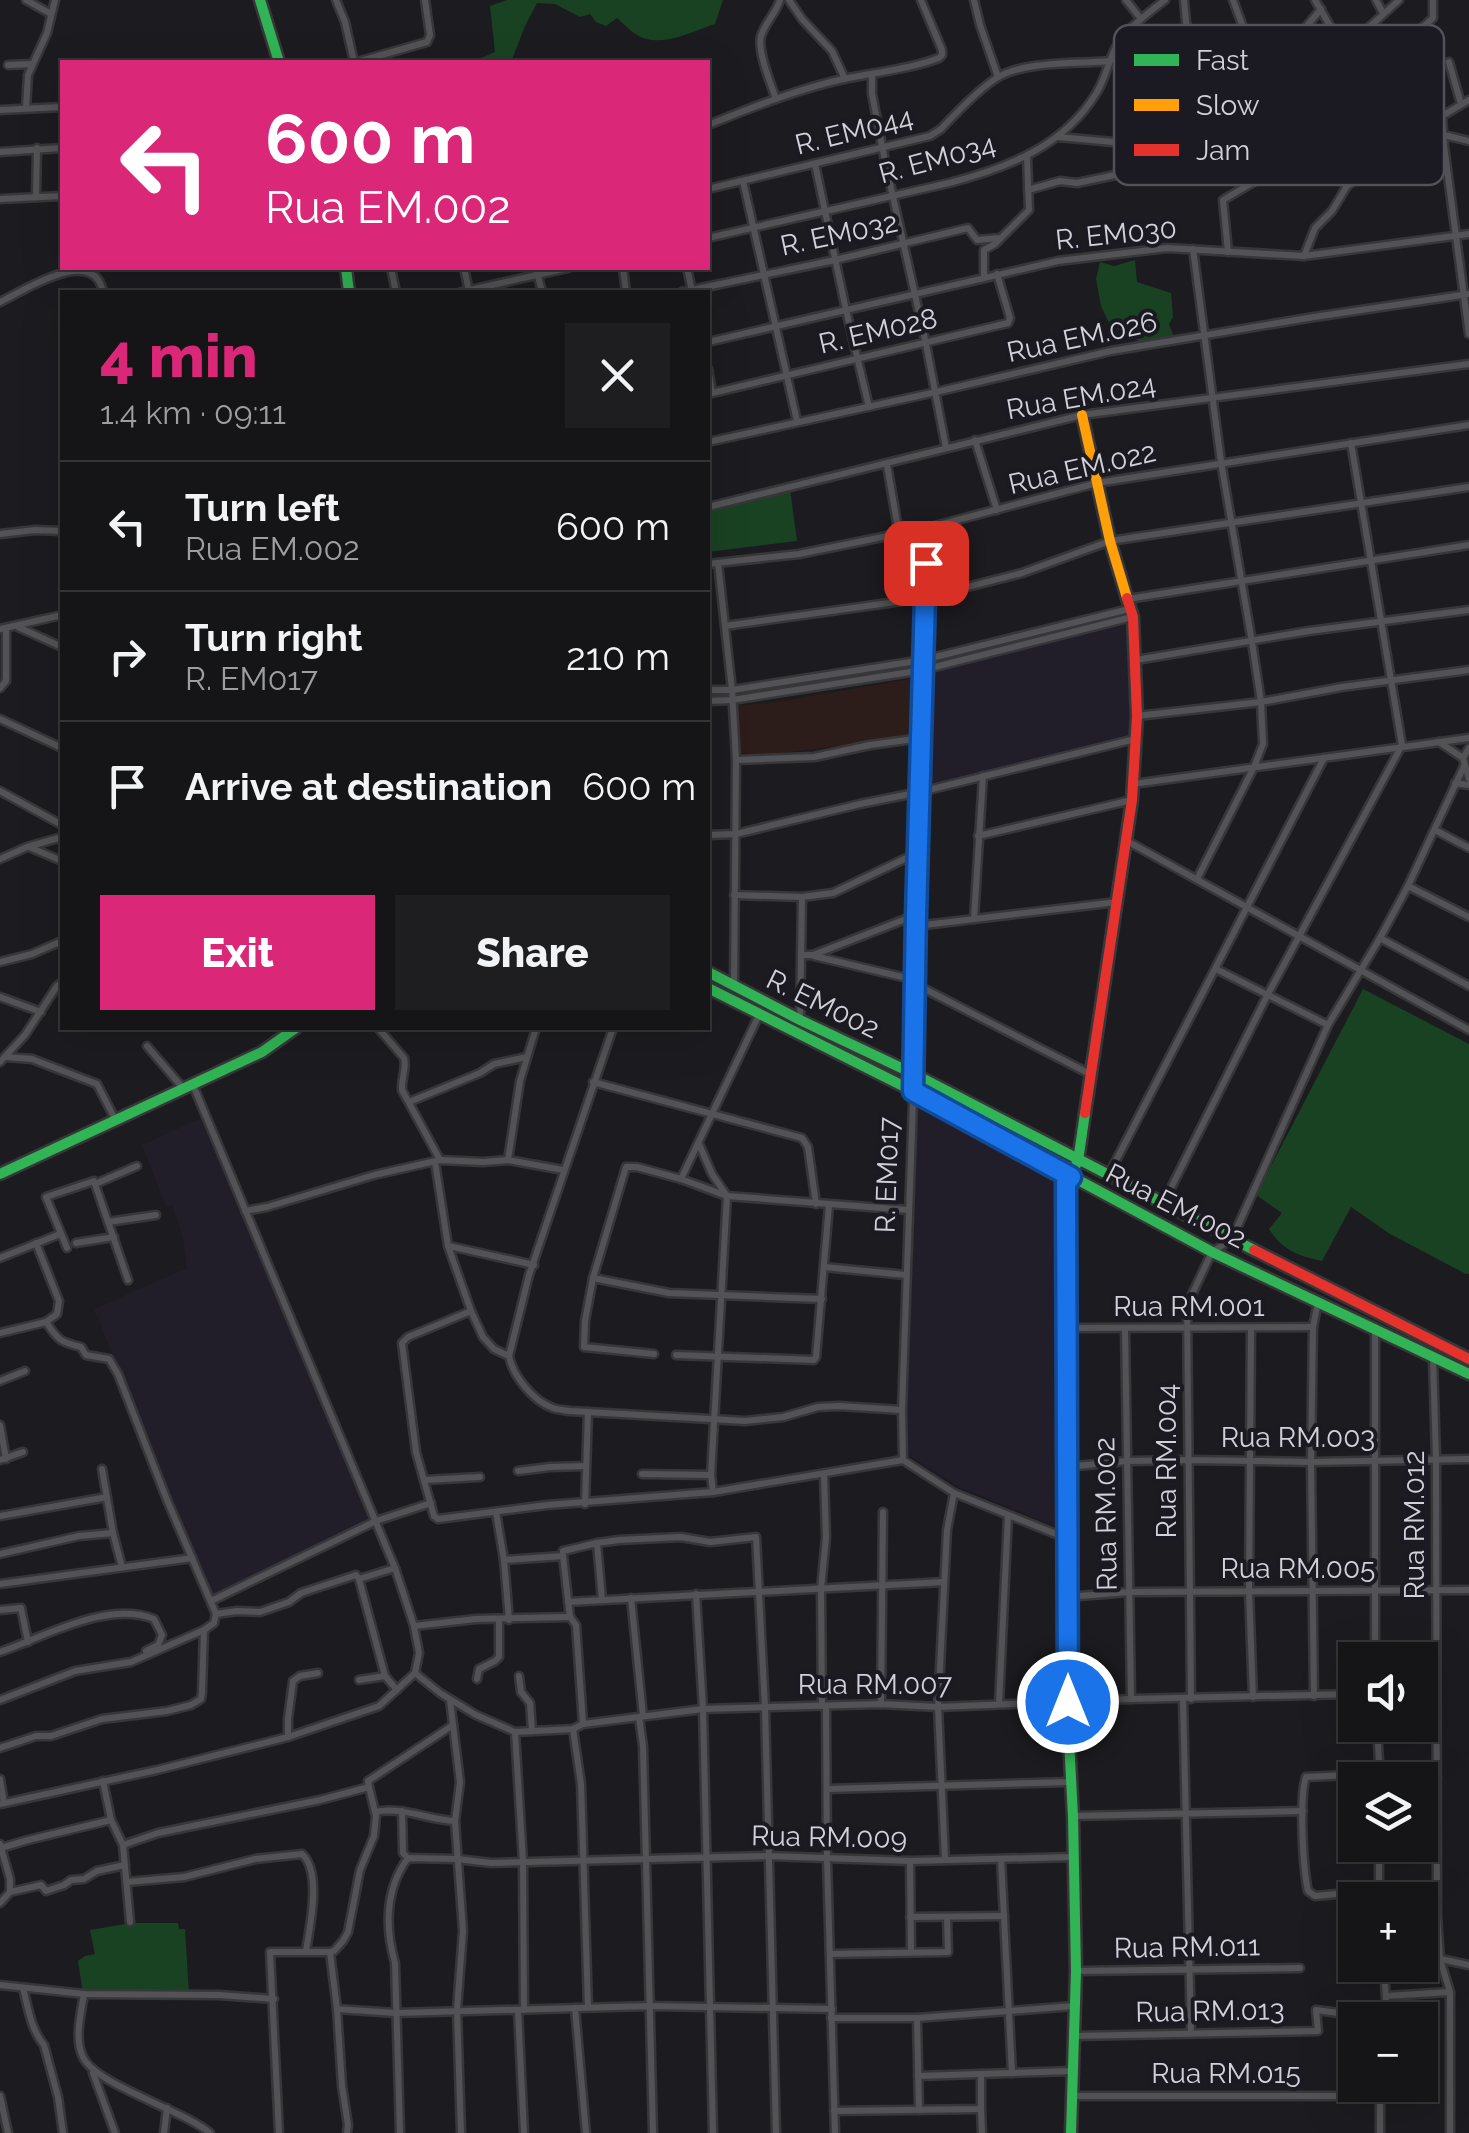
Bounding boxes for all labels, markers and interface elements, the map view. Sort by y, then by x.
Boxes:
legend [1114,25,1444,185]
text: Fast [1196,44,1249,77]
text: Slow [1196,89,1260,122]
text: 600 m [265,97,475,179]
icon: left [100,100,230,230]
street label: R. EM044 [792,100,916,162]
street label: R. EM034 [875,128,999,190]
text: Jam [1196,134,1250,167]
text: Rua EM.002 [265,181,511,234]
street label: R. EM032 [777,205,901,263]
street label: R. EM030 [1054,211,1178,257]
street label: R. EM028 [816,301,940,361]
street label: Rua EM.026 [1004,305,1160,369]
text: 4 min [100,321,258,391]
button: close [565,323,670,428]
street label: Rua EM.024 [1004,368,1158,426]
text: 1.4 km · 09:11 [100,394,286,431]
street label: Rua EM.022 [1005,435,1159,501]
text: Turn left [185,485,340,530]
icon: left [100,499,155,554]
text: 600 m [556,504,670,549]
pin [884,521,969,606]
text: Rua EM.002 [185,530,360,567]
icon: arrive [899,536,954,591]
text: Turn right [185,615,362,660]
icon: right [100,629,155,684]
text: 210 m [566,634,670,679]
text: R. EM017 [185,660,318,697]
icon: arrive [100,759,155,814]
text: Arrive at destination [185,764,552,809]
text: 600 m [582,764,696,809]
button: Exit [100,895,375,1010]
button: Share [395,895,670,1010]
street label: R. EM002 [761,963,885,1045]
street label: R. EM017 [868,1116,906,1234]
street label: Rua EM.002 [1100,1157,1252,1255]
street label: Rua RM.001 [1113,1290,1265,1323]
street label: Rua RM.004 [1150,1384,1183,1538]
street label: Rua RM.003 [1221,1421,1375,1454]
street label: Rua RM.002 [1088,1437,1124,1591]
street label: Rua RM.012 [1398,1451,1431,1599]
street label: Rua RM.005 [1221,1552,1375,1585]
map controls [1338,1642,1438,2102]
button: sound [1338,1642,1438,1742]
position arrow [1016,1650,1120,1754]
street label: Rua RM.007 [798,1668,952,1701]
button: layers [1338,1762,1438,1862]
street label: Rua RM.009 [751,1819,907,1855]
button: + [1338,1882,1438,1982]
street label: Rua RM.011 [1114,1929,1260,1965]
street label: Rua RM.013 [1135,1993,1285,2029]
button: − [1338,2002,1438,2102]
street label: Rua RM.015 [1151,2057,1301,2090]

